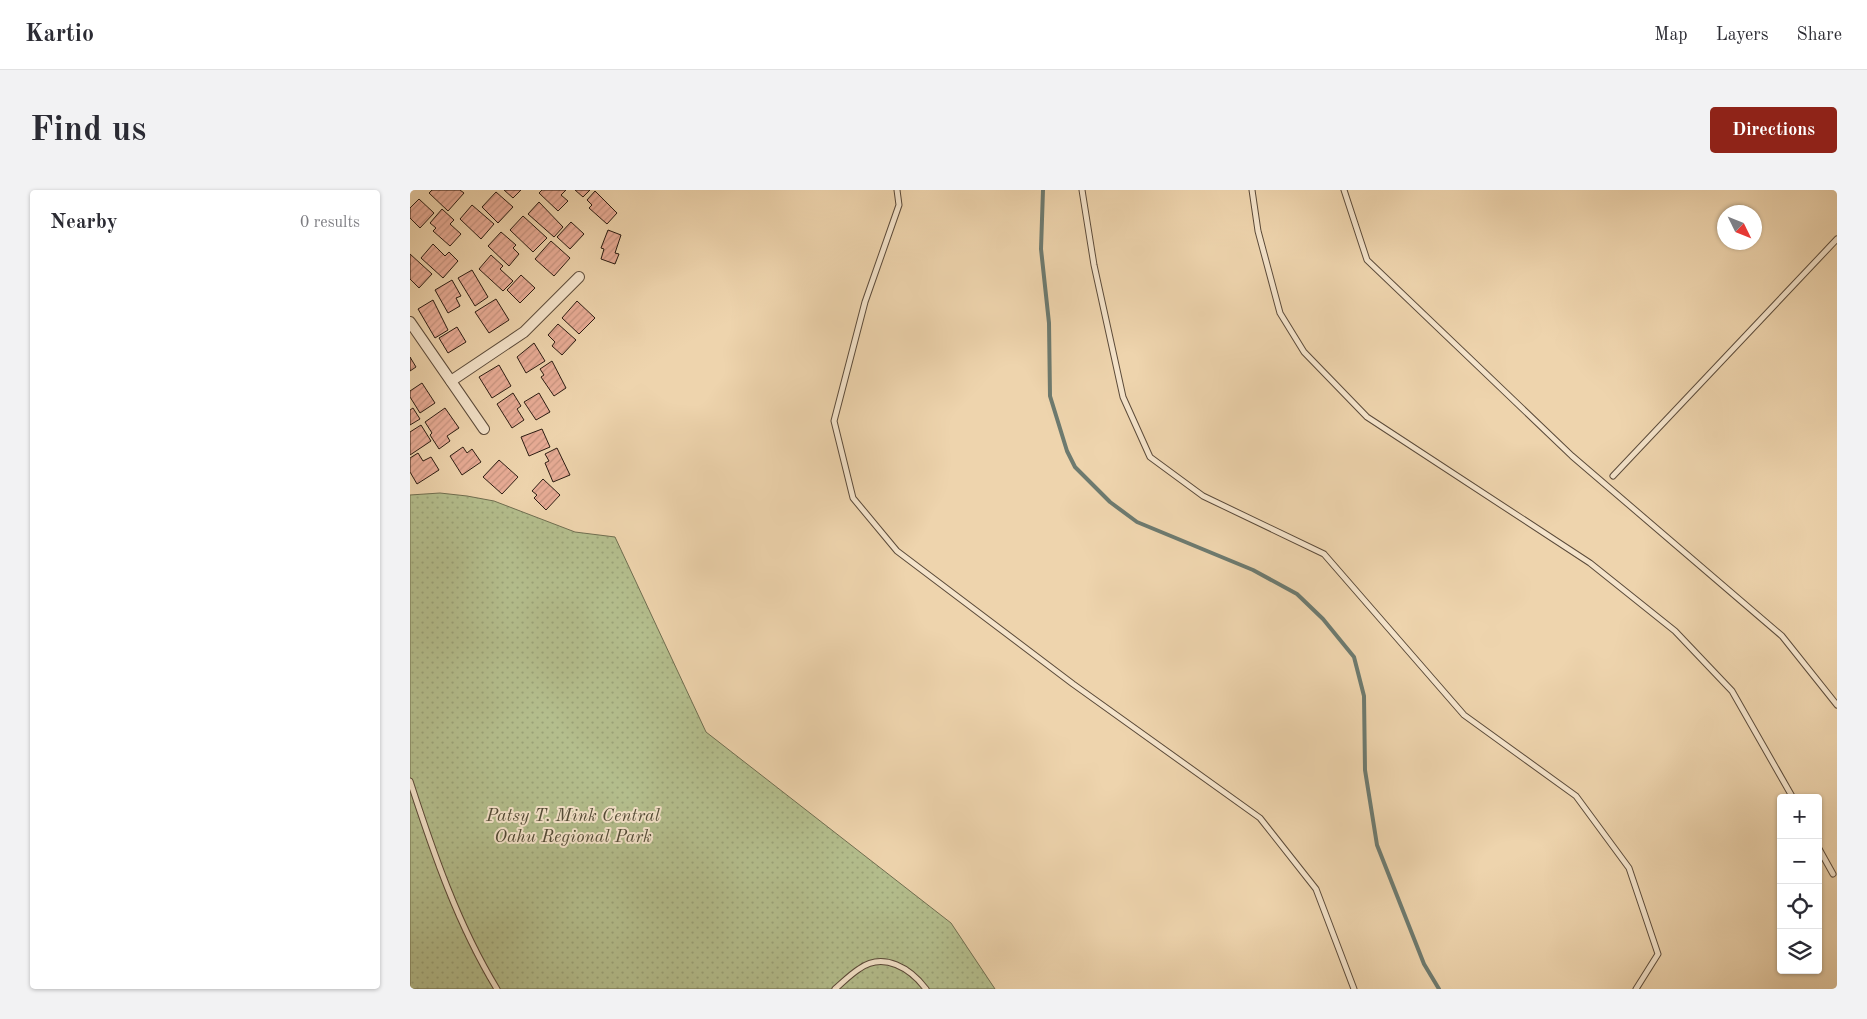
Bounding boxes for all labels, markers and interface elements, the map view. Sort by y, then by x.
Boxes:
text: Kartio [25,23,94,47]
text: Map [1654,26,1688,44]
text: Layers [1716,26,1768,44]
text: Share [1796,26,1842,44]
button: Directions [1710,107,1837,153]
text: Find us [30,113,146,148]
north arrow [1717,205,1762,250]
text: Nearby [50,212,118,233]
text: 0 results [300,215,360,231]
map controls [1777,794,1822,974]
button: + [1777,794,1822,839]
park label: Patsy T. Mink Central Oahu Regional Park [485,807,661,846]
button: − [1777,839,1822,884]
button: locate [1777,884,1822,929]
button: layers [1777,929,1822,974]

